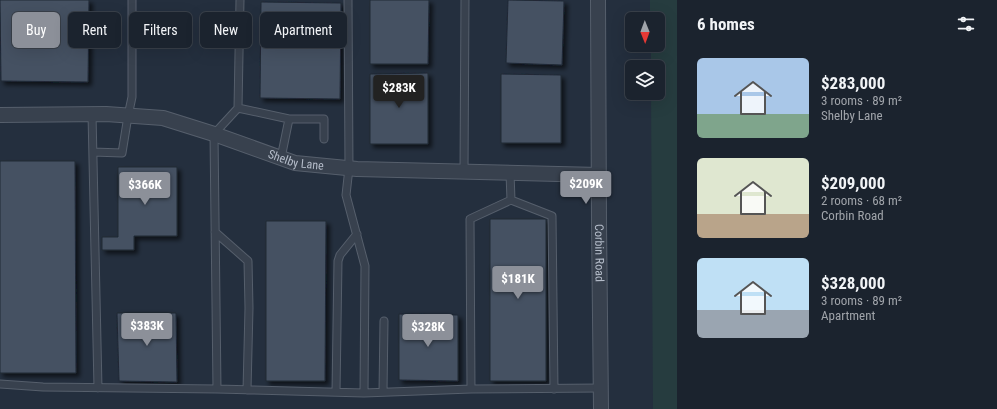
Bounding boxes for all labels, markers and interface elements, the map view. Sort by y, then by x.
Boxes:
chip: Buy [12,12,60,48]
chip: Rent [68,12,121,48]
chip: Filters [129,12,192,48]
chip: New [200,12,252,48]
chip: Apartment [260,12,347,48]
north arrow [625,12,665,52]
map controls [625,12,665,100]
icon: filters [955,13,977,35]
text: 6 homes [697,14,755,34]
button: layers [625,60,665,100]
text: $283,000 [821,73,885,93]
icon: home [729,74,777,122]
pin: $283K [371,75,427,109]
text: $283K [382,80,416,95]
text: 3 rooms · 89 m² [821,93,902,108]
text: Shelby Lane [821,108,883,123]
street label: Shelby Lane [266,147,325,173]
pin: $209K [558,171,614,205]
pin: $366K [117,172,173,206]
text: $209,000 [821,173,885,193]
icon: home [729,174,777,222]
text: $209K [569,176,603,191]
text: $366K [128,177,162,192]
text: 2 rooms · 68 m² [821,193,902,208]
text: Corbin Road [821,208,884,223]
street label: Corbin Road [592,224,607,282]
pin: $181K [490,266,546,300]
text: $181K [501,271,535,286]
text: $328,000 [821,273,885,293]
icon: home [729,274,777,322]
text: 3 rooms · 89 m² [821,293,902,308]
text: Apartment [821,308,875,323]
pin: $383K [119,313,175,347]
pin: $328K [400,314,456,348]
text: $383K [130,318,164,333]
text: $328K [411,319,445,334]

